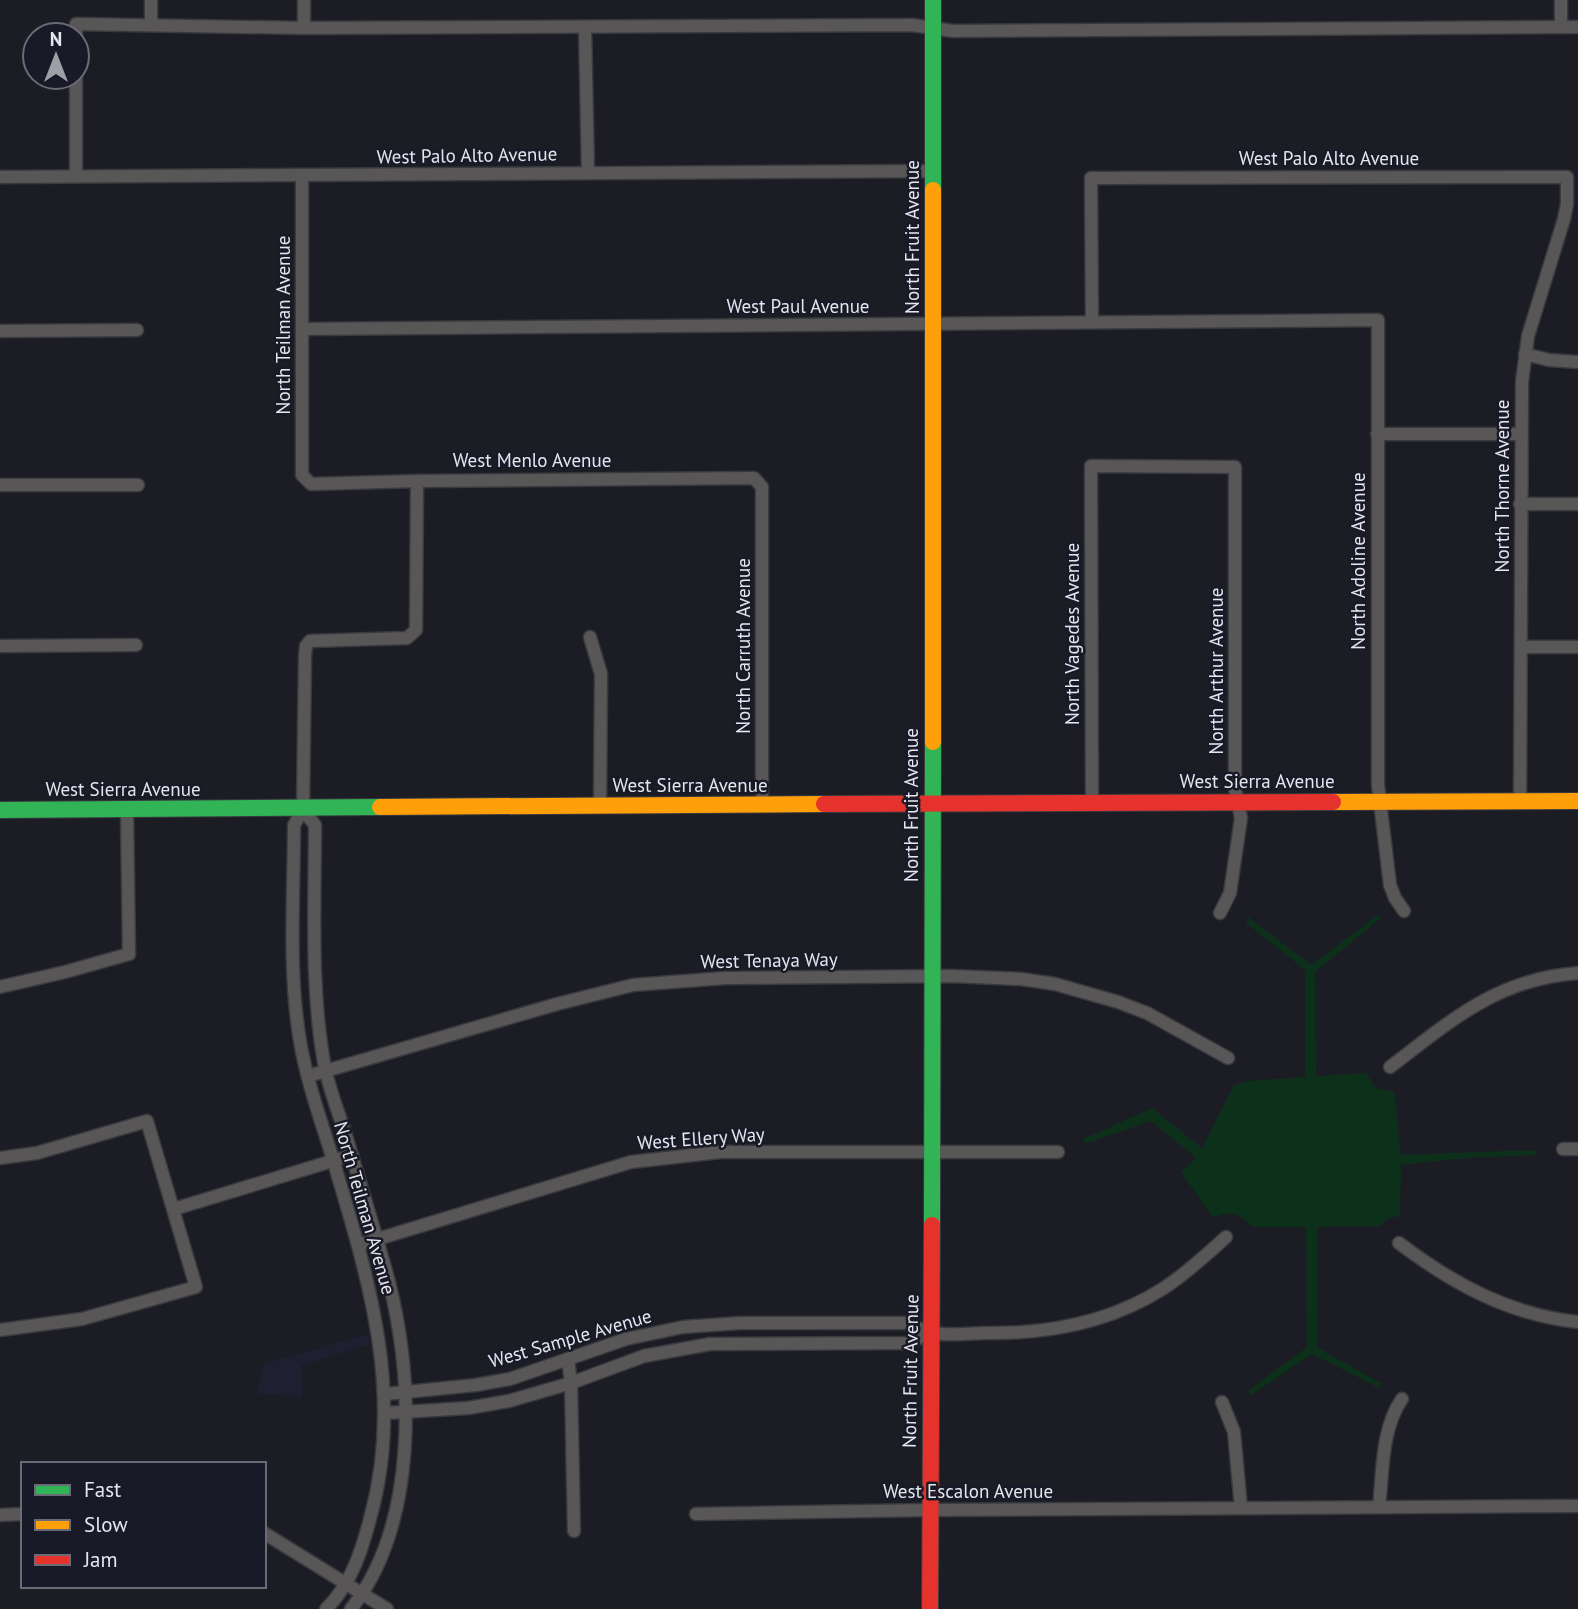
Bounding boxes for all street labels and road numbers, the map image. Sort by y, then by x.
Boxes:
street label: West Palo Alto Avenue [377,141,557,169]
street label: West Palo Alto Avenue [1239,146,1419,170]
street label: North Fruit Avenue [900,160,924,314]
street label: North Teilman Avenue [271,236,295,414]
street label: West Paul Avenue [726,294,870,318]
street label: North Thorne Avenue [1490,400,1514,572]
street label: West Menlo Avenue [453,448,611,472]
street label: North Adoline Avenue [1346,472,1370,650]
street label: North Vagedes Avenue [1060,543,1084,725]
street label: North Carruth Avenue [731,558,755,734]
street label: North Arthur Avenue [1204,588,1228,754]
street label: North Fruit Avenue [899,728,923,882]
street label: West Sierra Avenue [1179,769,1335,793]
street label: West Sierra Avenue [612,773,768,797]
street label: West Sierra Avenue [45,777,201,801]
street label: West Tenaya Way [700,947,838,973]
street label: North Teilman Avenue [329,1119,401,1297]
street label: West Ellery Way [637,1122,766,1154]
street label: North Fruit Avenue [897,1294,923,1448]
street label: West Sample Avenue [486,1303,654,1373]
street label: West Escalon Avenue [883,1479,1053,1503]

